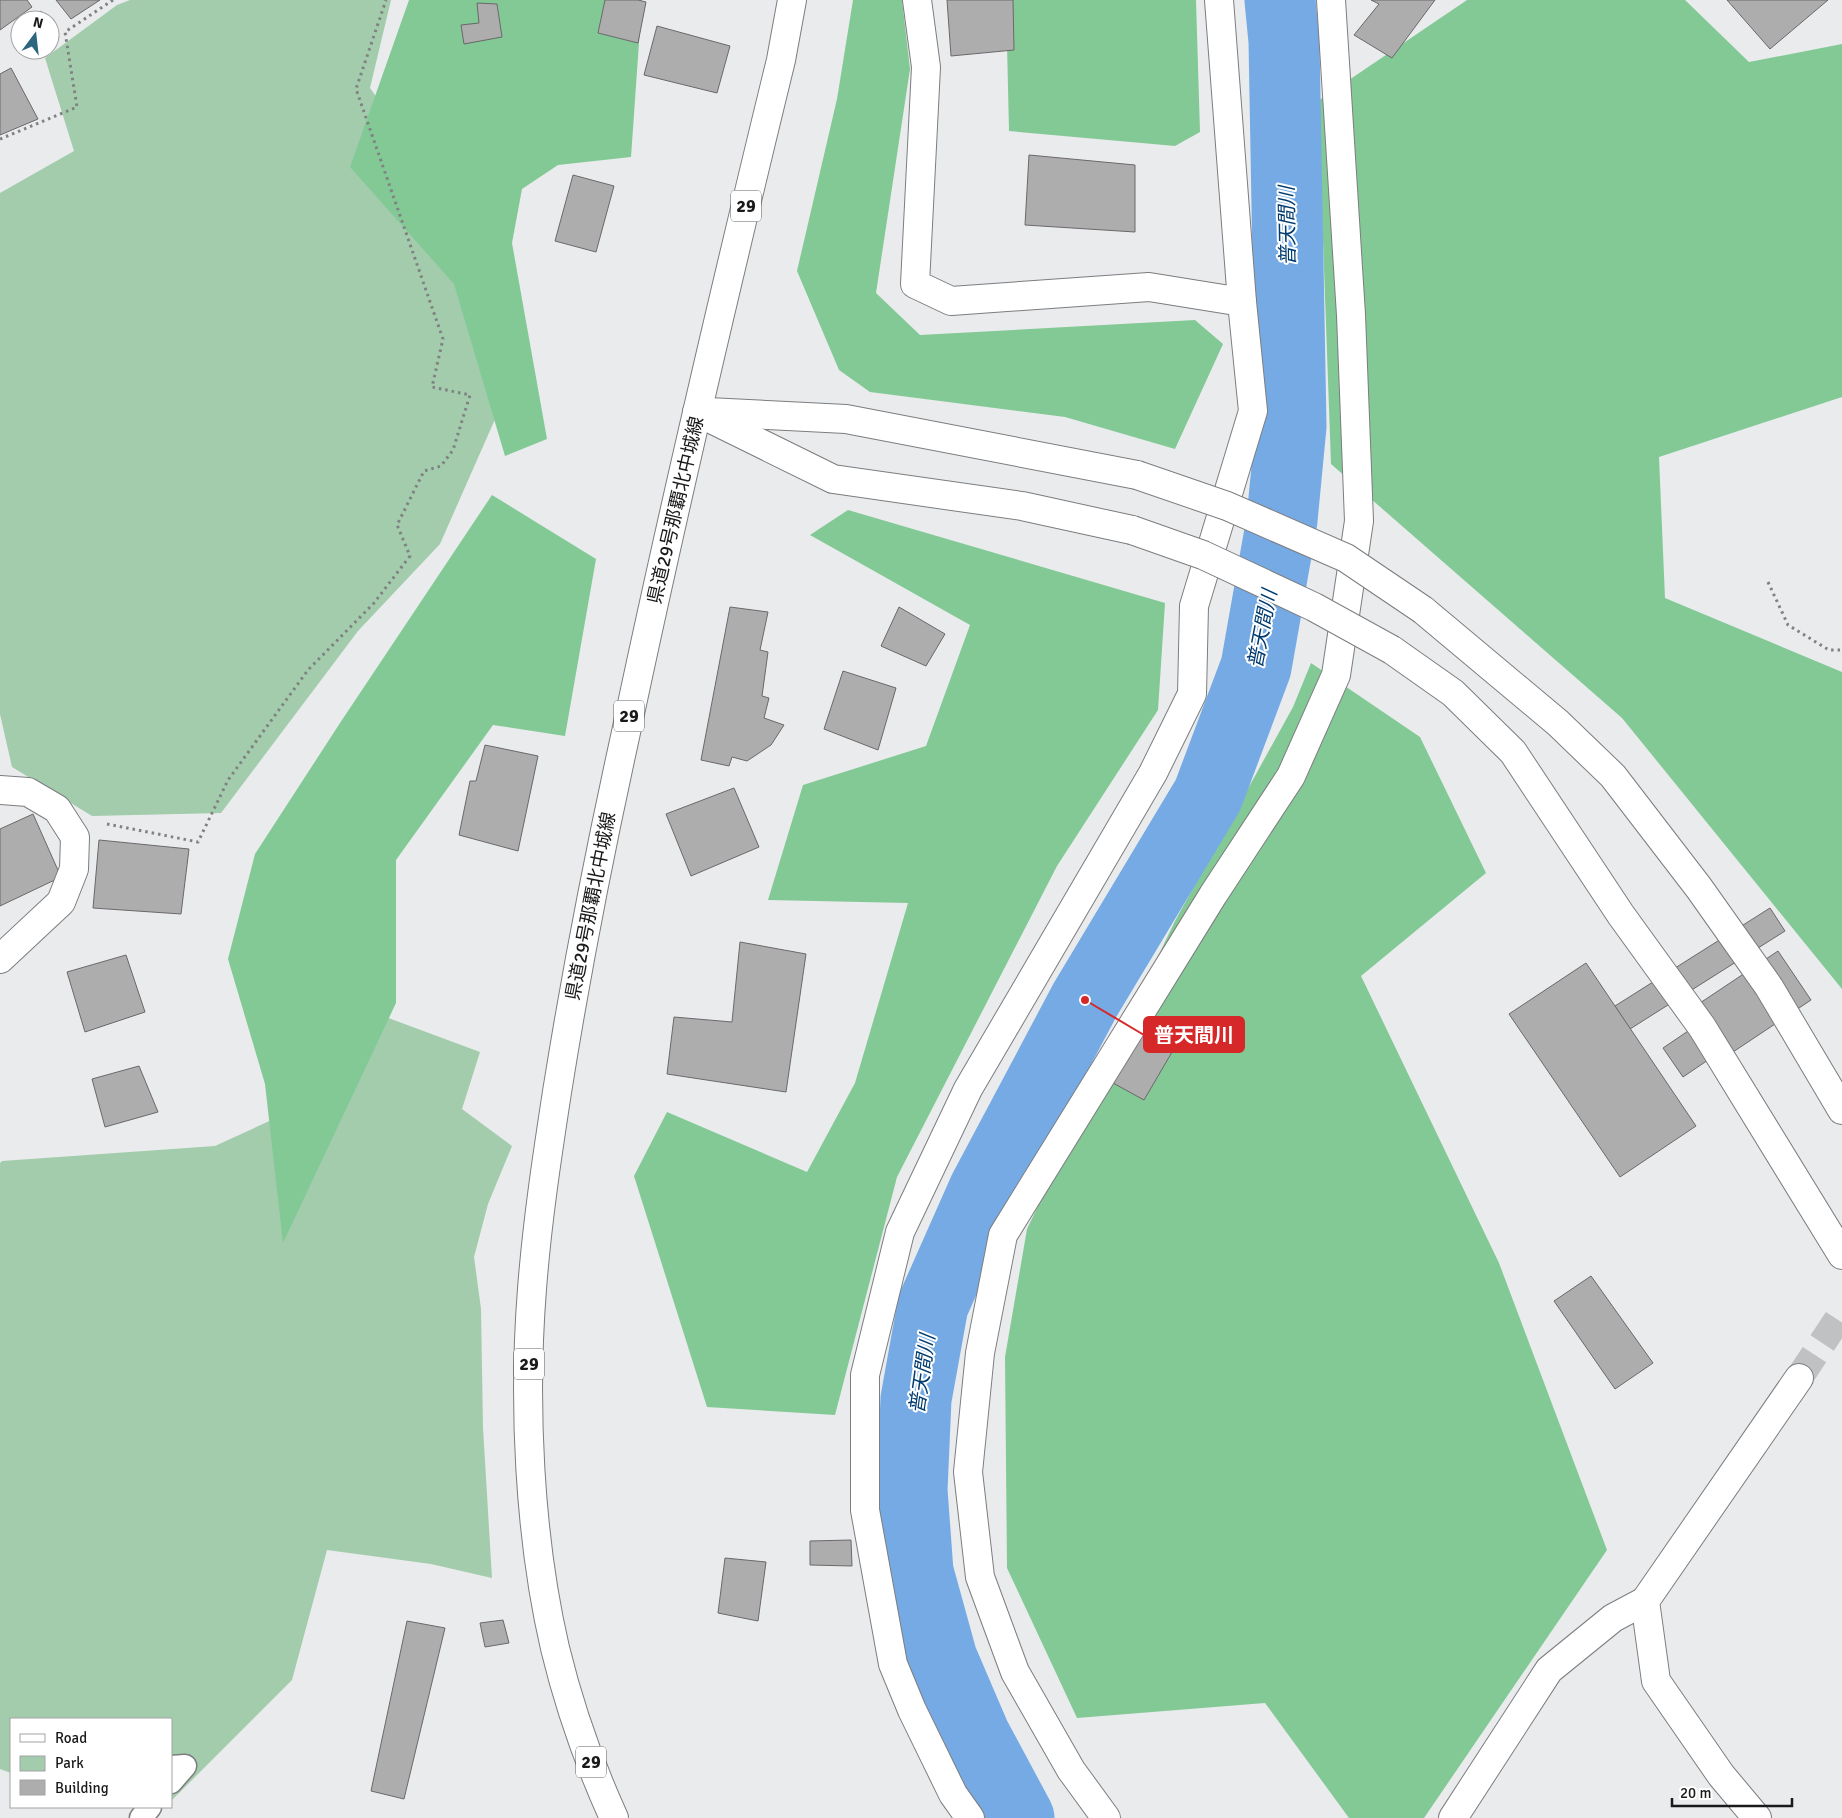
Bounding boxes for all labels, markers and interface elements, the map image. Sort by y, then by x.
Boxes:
north arrow [10,10,60,60]
text: N [31,13,45,32]
water label: 普天間川 [1274,184,1301,266]
road number: 29 [731,190,761,222]
street label: 県道29号那覇北中城線 [643,414,709,606]
water label: 普天間川 [1243,585,1283,671]
road number: 29 [614,700,644,731]
street label: 県道29号那覇北中城線 [561,810,621,1002]
callout: 普天間川 [1144,1017,1244,1052]
text: 普天間川 [1154,1023,1234,1048]
water label: 普天間川 [905,1331,941,1415]
road number: 29 [514,1348,544,1380]
legend [10,1718,172,1808]
text: Road [55,1729,87,1747]
road number: 29 [576,1746,606,1778]
text: Park [55,1754,84,1772]
scale bar [1672,1776,1792,1808]
text: Building [55,1779,109,1797]
text: 20 m [1680,1784,1711,1802]

